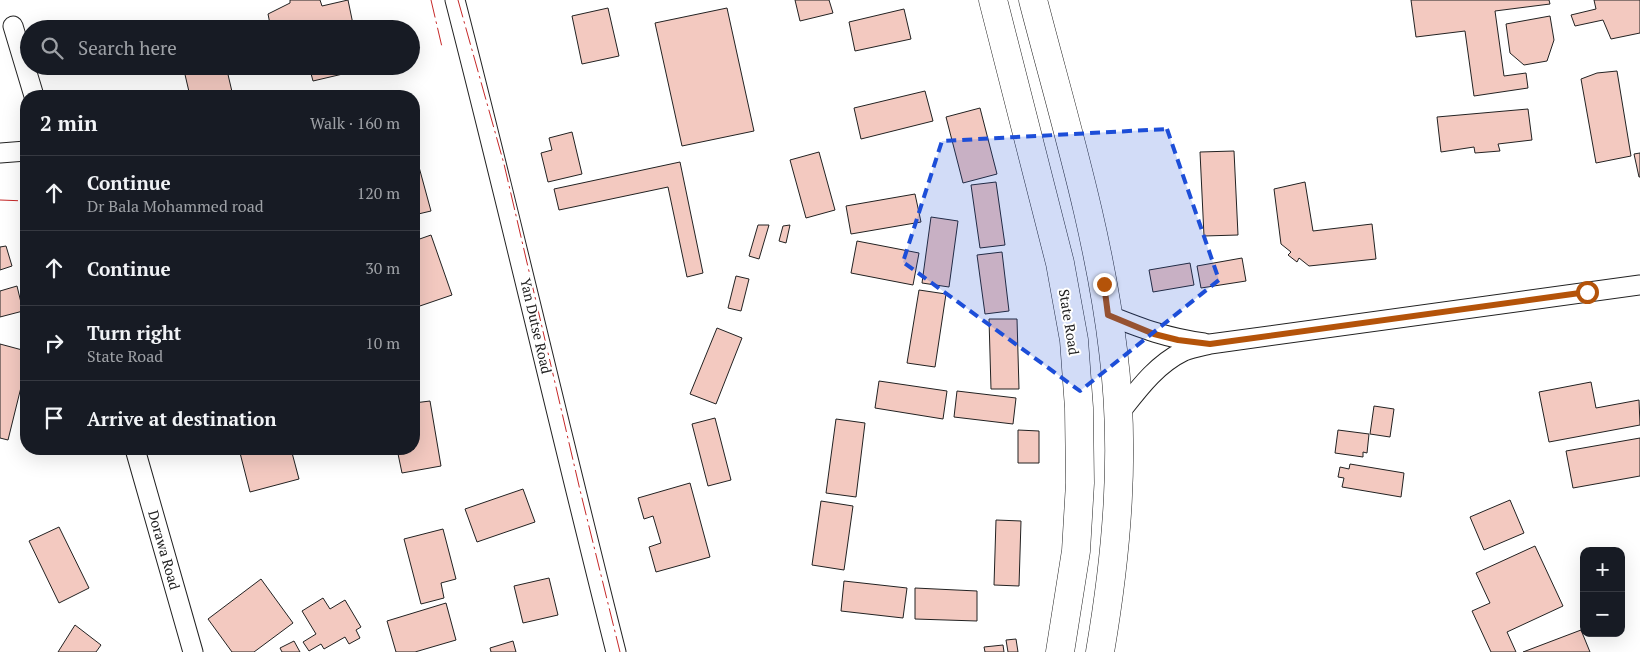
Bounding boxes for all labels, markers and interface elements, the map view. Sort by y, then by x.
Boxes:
search box [20,20,420,75]
icon: search [38,34,66,62]
text: Search here [78,35,177,60]
text: 2 min [40,109,97,137]
text: Walk · 160 m [310,112,400,134]
text: Continue [87,170,171,195]
icon: ahead [40,179,68,207]
text: 120 m [357,182,400,204]
text: Dr Bala Mohammed road [87,195,264,217]
icon: ahead [40,254,68,282]
text: Continue [87,256,171,281]
text: 30 m [365,257,400,279]
route end [1093,273,1116,296]
street label: Yan Dutse Road [516,276,557,376]
route start [1576,281,1599,304]
street label: State Road [1055,288,1084,357]
text: Turn right [87,320,181,345]
icon: right [40,329,68,357]
text: 10 m [365,332,400,354]
text: State Road [87,345,163,367]
icon: arrive [40,404,68,432]
text: Arrive at destination [87,406,276,431]
street label: Dorawa Road [144,508,185,592]
map controls [1580,547,1625,637]
button: + [1580,547,1625,592]
button: − [1580,592,1625,637]

